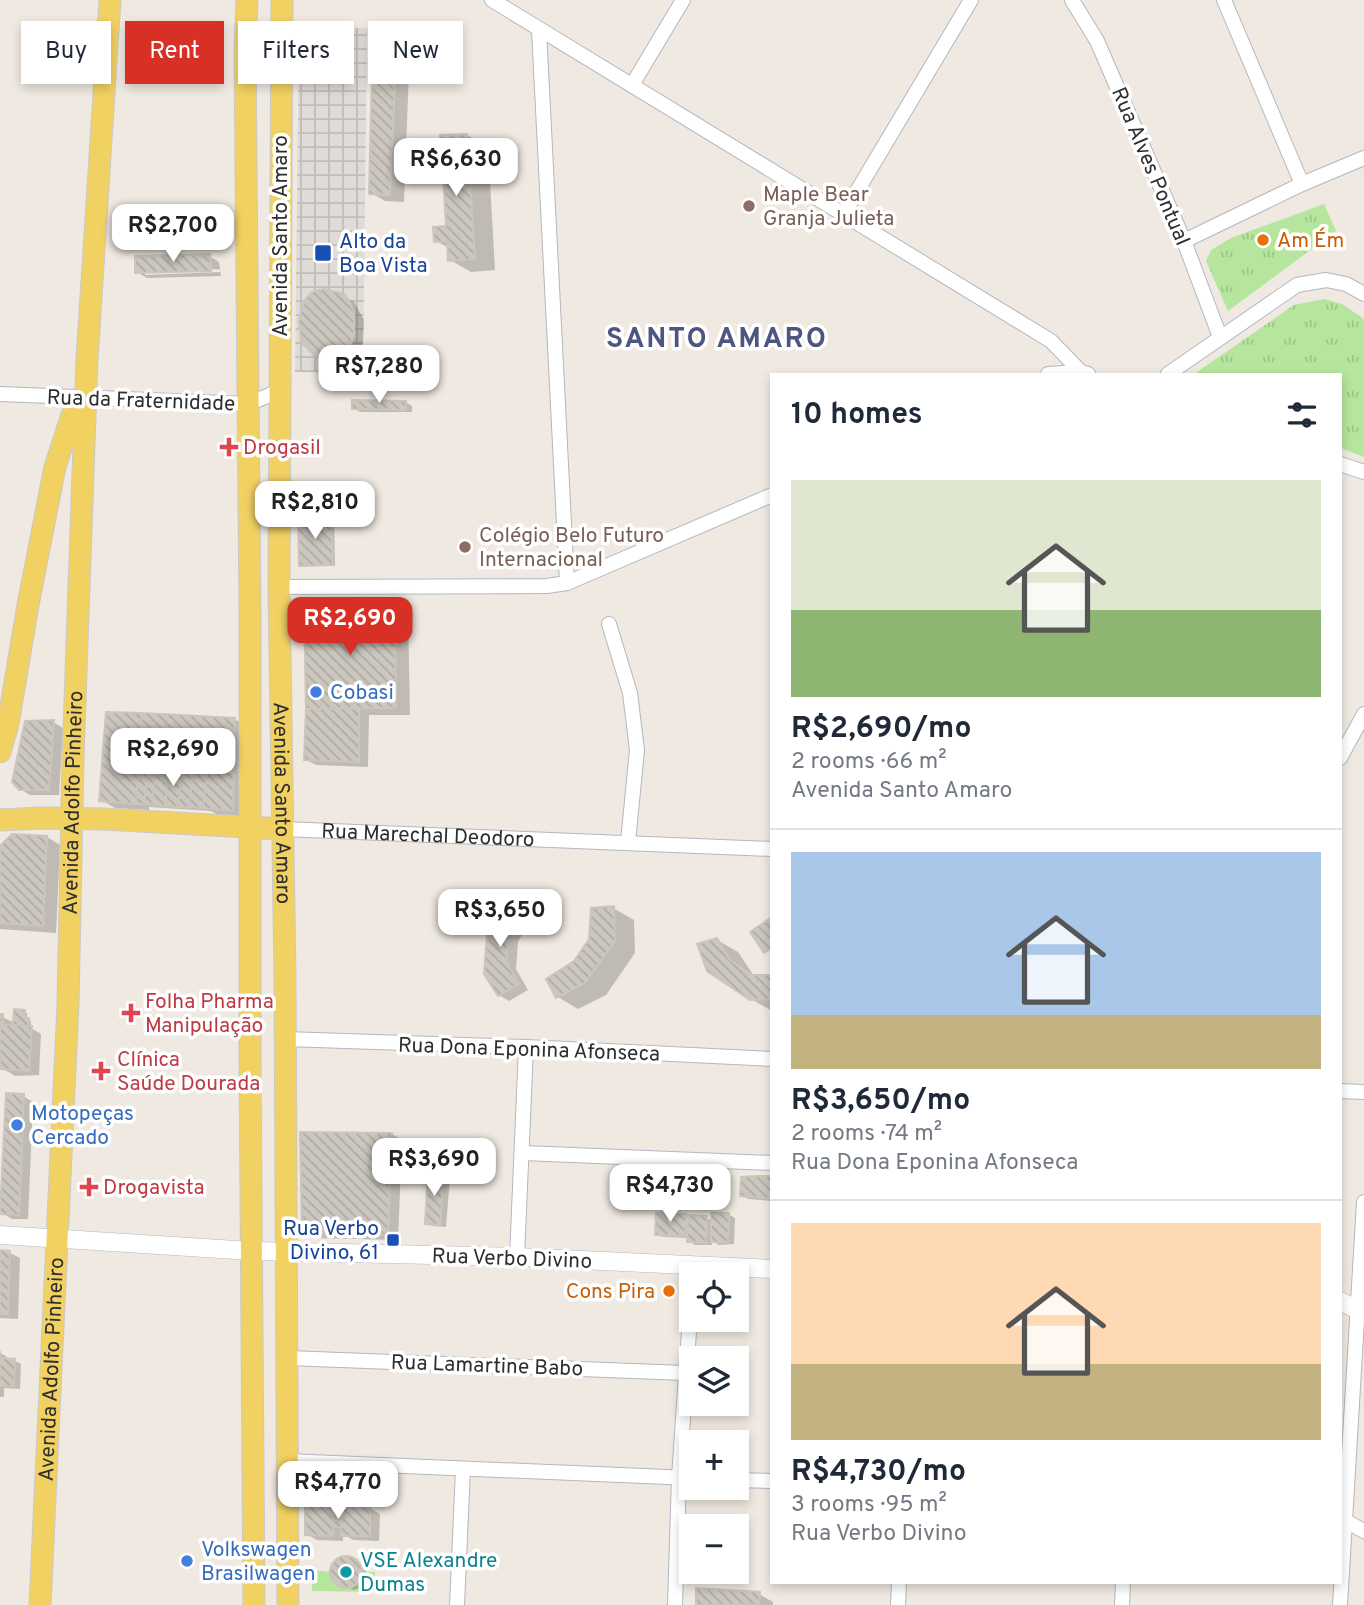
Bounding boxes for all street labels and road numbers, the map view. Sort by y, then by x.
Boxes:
street label: Rua Alves Pontual [1104,83,1195,250]
street label: Avenida Santo Amaro [268,135,295,337]
street label: Rua da Fraternidade [46,385,236,418]
street label: Avenida Adolfo Pinheiro [58,690,90,915]
street label: Avenida Santo Amaro [266,702,296,904]
street label: Rua Marechal Deodoro [321,819,535,854]
street label: Rua Dona Eponina Afonseca [397,1032,661,1069]
street label: Rua Verbo Divino [431,1243,593,1276]
street label: Avenida Adolfo Pinheiro [34,1257,71,1482]
street label: Rua Lamartine Babo [390,1350,584,1383]

